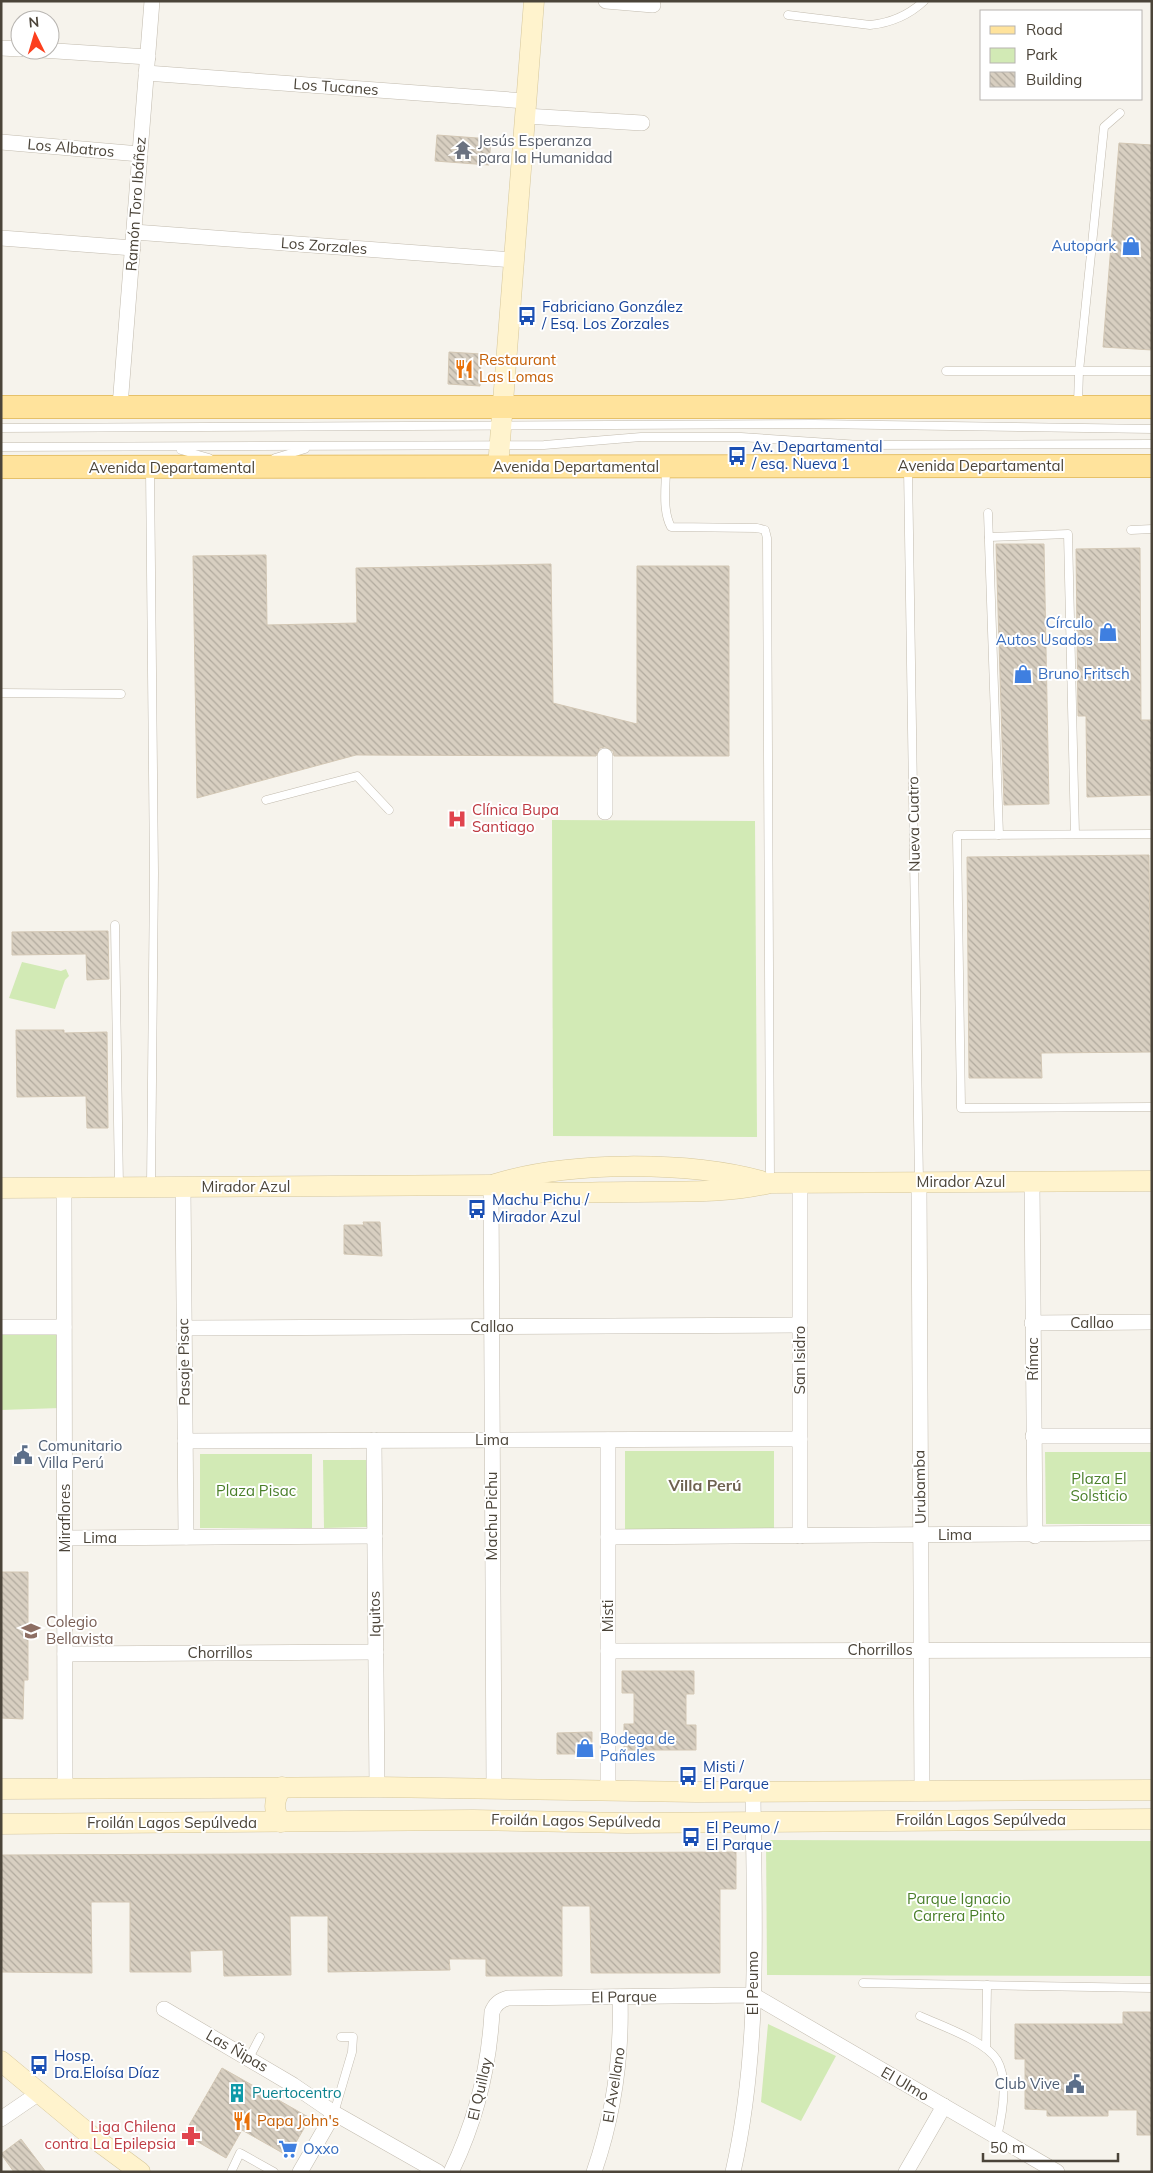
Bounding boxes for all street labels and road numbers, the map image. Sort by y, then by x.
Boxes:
street label: Los Tucanes [293,74,379,99]
street label: Los Albatros [27,134,115,161]
street label: Ramón Toro Ibáñez [121,136,150,272]
street label: Los Zorzales [280,233,368,258]
street label: Avenida Departamental [898,456,1064,475]
street label: Avenida Departamental [493,457,659,476]
street label: Avenida Departamental [89,458,255,477]
street label: Nueva Cuatro [903,776,924,872]
street label: Mirador Azul [917,1172,1005,1191]
street label: Mirador Azul [202,1177,290,1196]
street label: Callao [1070,1313,1114,1332]
street label: Callao [470,1317,514,1336]
street label: Pasaje Pisac [173,1318,194,1406]
street label: San Isidro [790,1326,809,1394]
street label: Rímac [1023,1337,1042,1381]
street label: Lima [475,1430,509,1449]
street label: Urubamba [909,1450,930,1524]
street label: Machu Pichu [482,1472,501,1560]
street label: Miraflores [55,1484,74,1552]
street label: Lima [938,1525,972,1544]
street label: Lima [83,1528,117,1547]
street label: Iquitos [365,1591,384,1637]
street label: Misti [598,1600,617,1632]
street label: Chorrillos [847,1640,913,1659]
street label: Chorrillos [187,1643,253,1662]
street label: Froilán Lagos Sepúlveda [491,1810,661,1831]
street label: Froilán Lagos Sepúlveda [896,1810,1066,1829]
street label: Froilán Lagos Sepúlveda [87,1813,257,1832]
street label: El Peumo [743,1951,762,2015]
street label: El Parque [591,1986,657,2007]
street label: Las Ñipas [203,2025,272,2076]
street label: El Avellano [598,2046,629,2124]
street label: El Quillay [463,2055,496,2122]
street label: El Ulmo [878,2062,933,2105]

